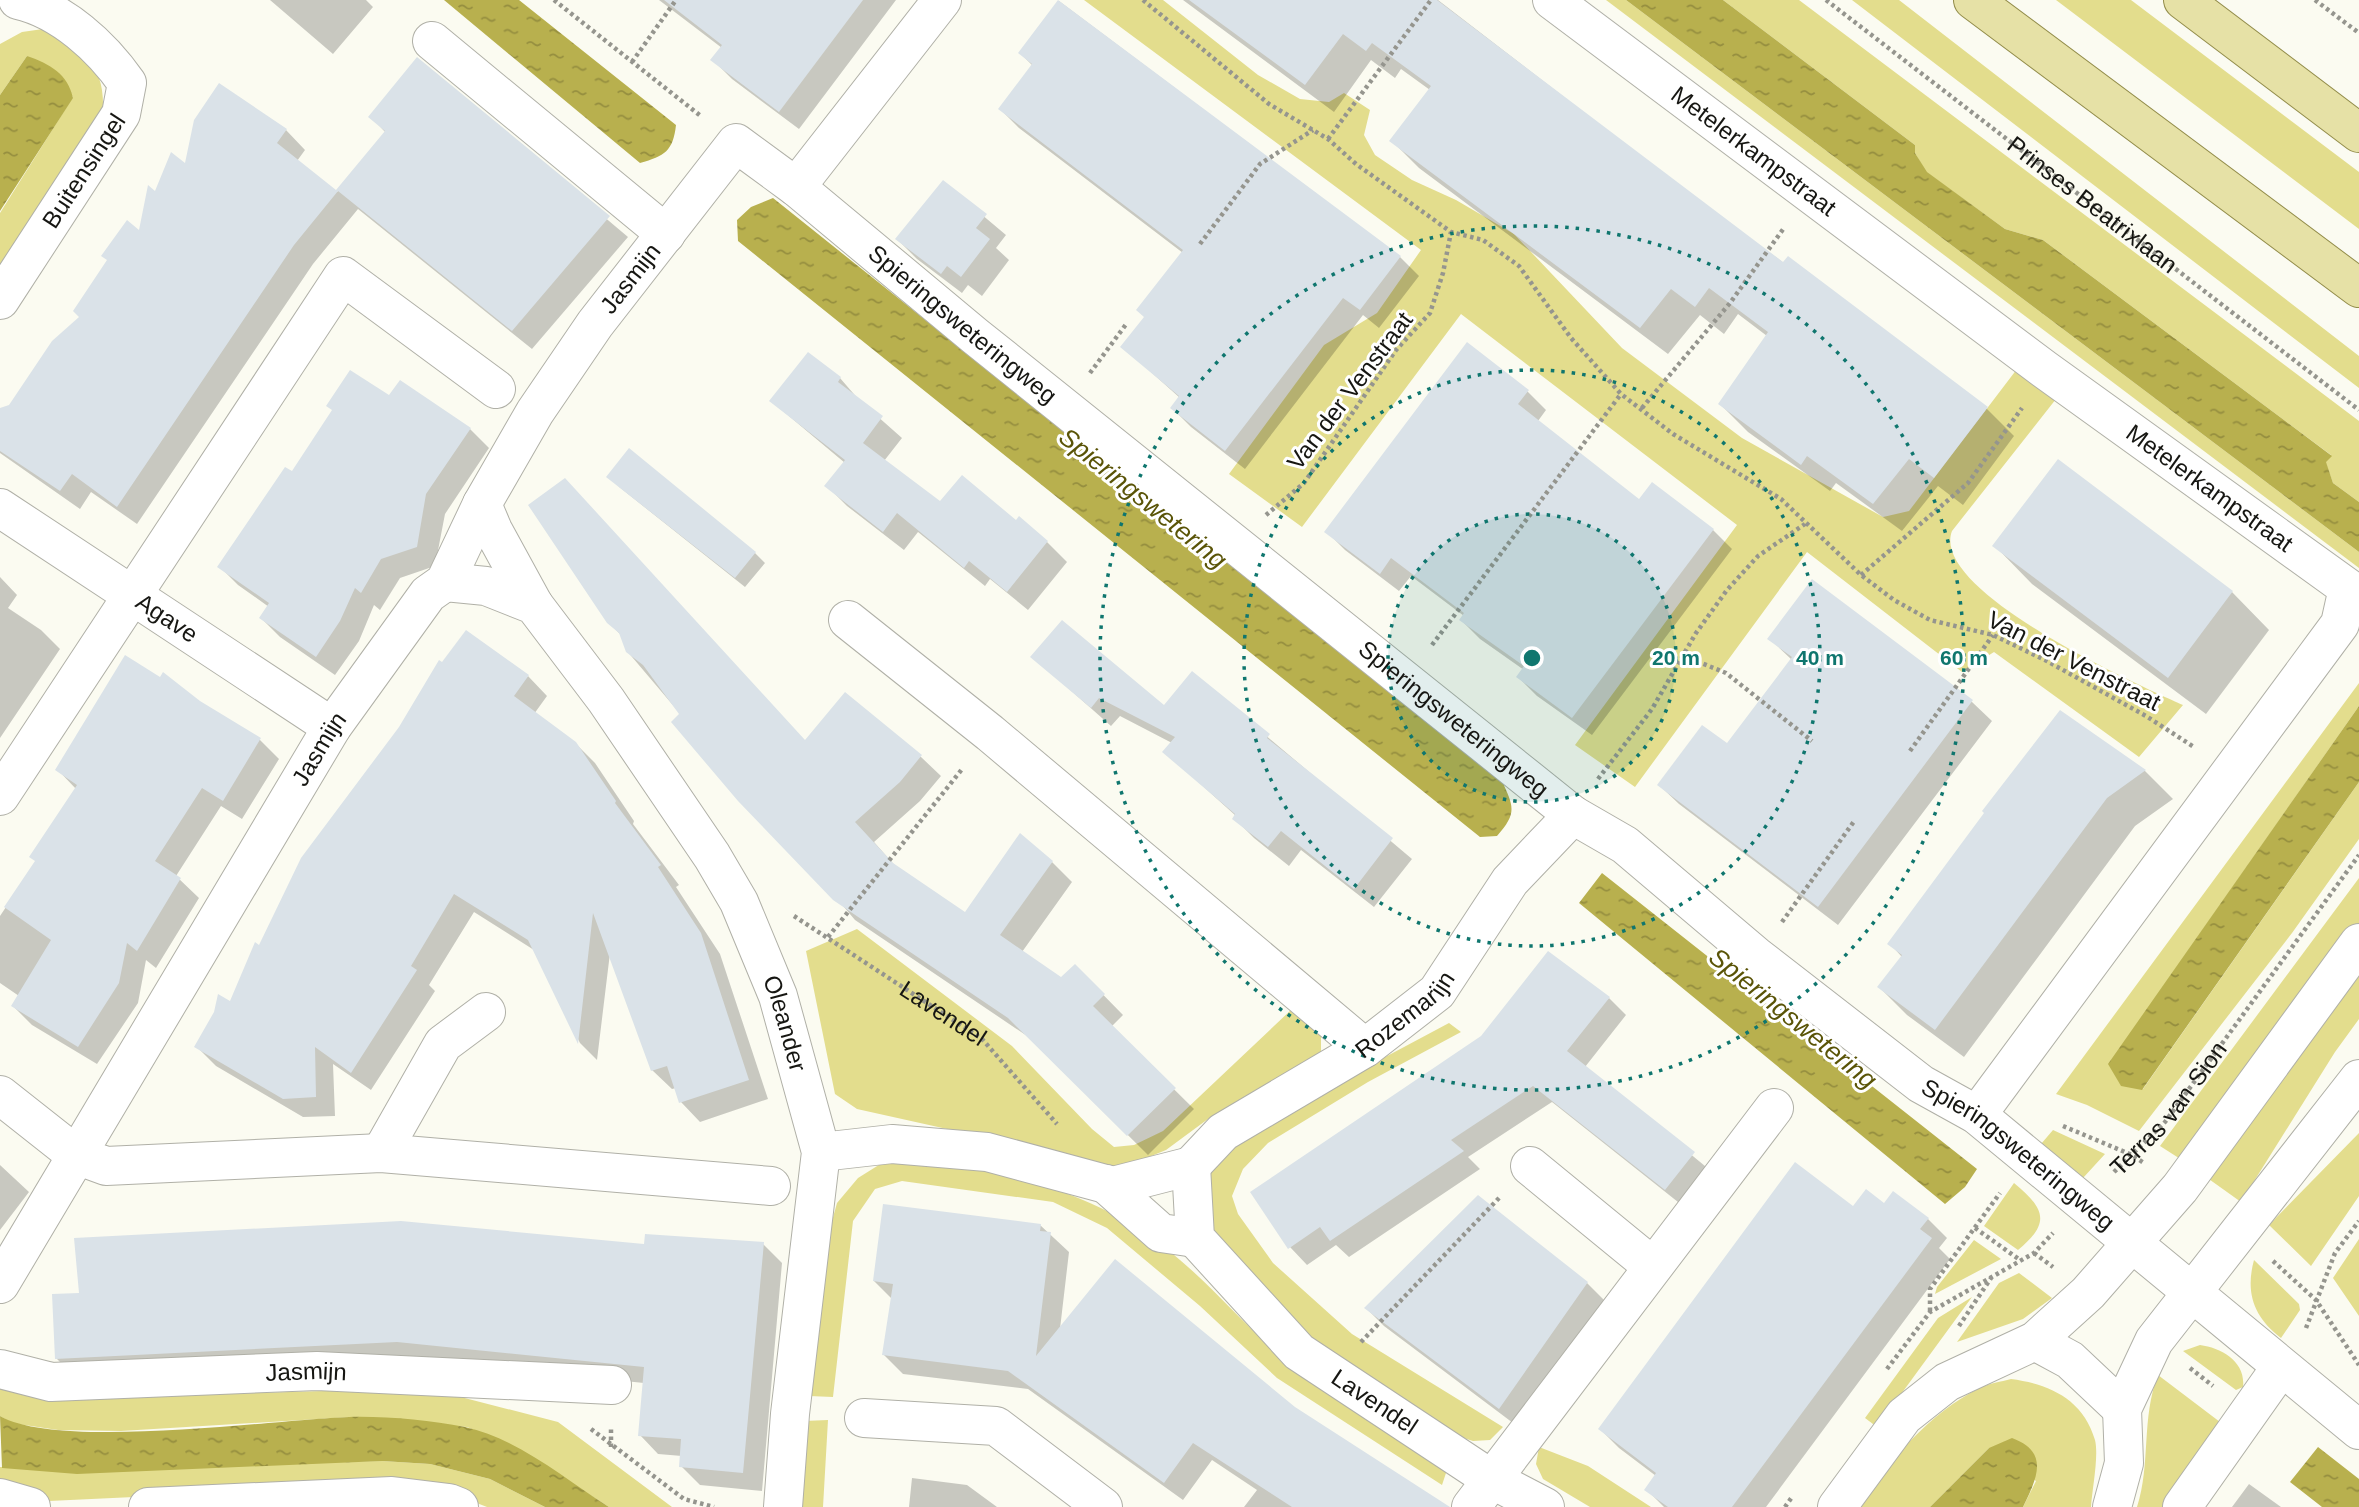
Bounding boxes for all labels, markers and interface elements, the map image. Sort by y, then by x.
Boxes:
street label: Metelerkampstraat [1666,80,1842,221]
street label: Buitensingel [37,108,131,233]
street label: Prinses Beatrixlaan [2002,131,2183,278]
street label: Jasmijn [594,238,666,319]
street label: Spieringsweteringweg [863,239,1062,409]
street label: Van der Venstraat [1282,306,1418,475]
street label: Metelerkampstraat [2121,419,2299,557]
water label: Spieringswetering [1053,421,1233,575]
street label: Agave [131,588,203,648]
street label: Van der Venstraat [1983,605,2165,716]
street label: Spieringsweteringweg [1354,635,1554,803]
centre of rings [1520,646,1544,670]
text: 20 m [1652,646,1700,669]
text: 40 m [1796,646,1844,669]
text: 60 m [1940,646,1988,669]
street label: Jasmijn [286,706,351,790]
water label: Spieringswetering [1703,941,1883,1095]
street label: Rozemarijn [1350,966,1460,1063]
street label: Oleander [758,971,812,1074]
street label: Lavendel [895,975,991,1051]
street label: Terras van Sion [2105,1036,2232,1181]
street label: Spieringsweteringweg [1917,1073,2120,1236]
street label: Jasmijn [265,1357,347,1386]
street label: Lavendel [1327,1363,1423,1440]

